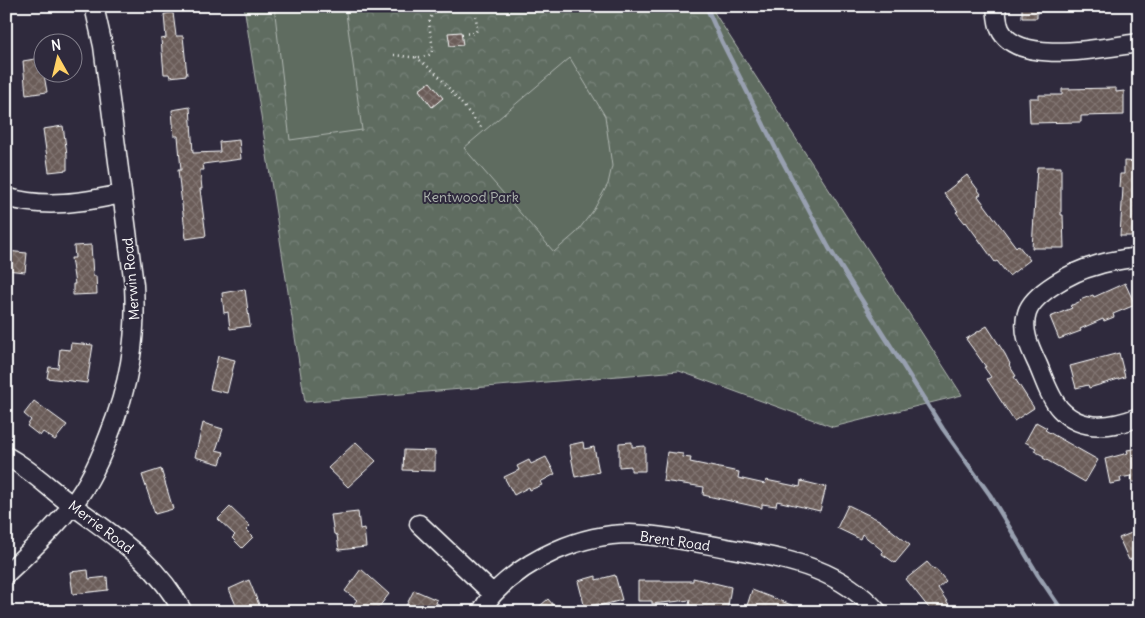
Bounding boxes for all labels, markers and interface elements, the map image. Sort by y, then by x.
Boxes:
north arrow [32,32,82,82]
text: N [50,36,62,55]
park label: Kentwood Park [423,188,519,206]
street label: Merwin Road [118,237,144,321]
street label: Merrie Road [65,497,137,557]
street label: Brent Road [639,527,711,555]

